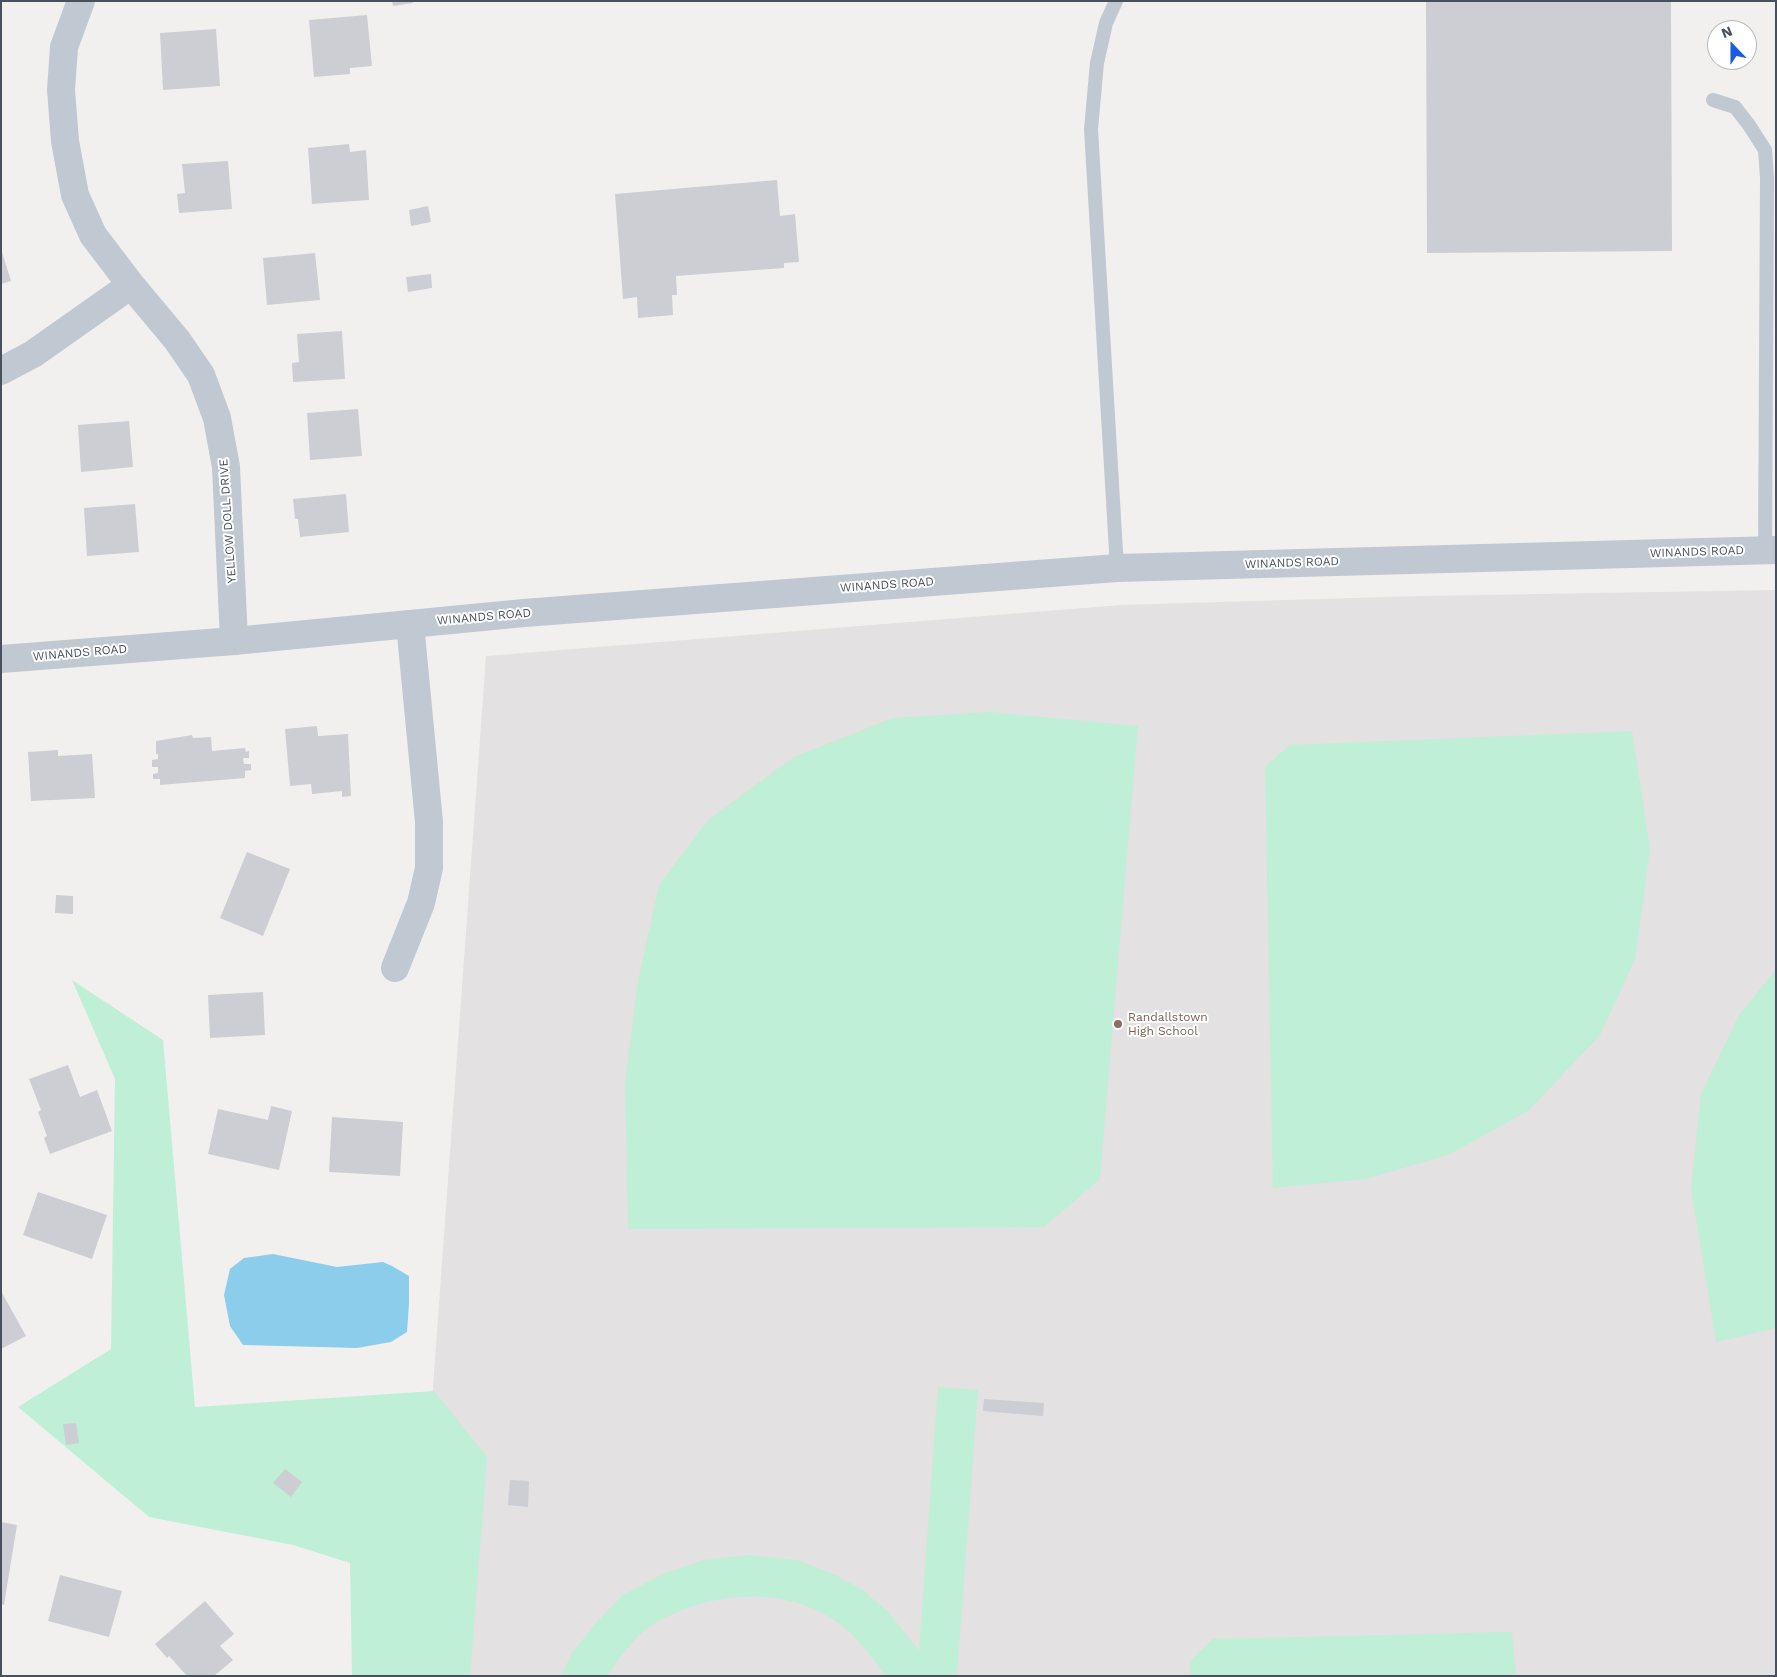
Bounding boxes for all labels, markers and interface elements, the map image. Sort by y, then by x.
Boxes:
north arrow [1707,20,1757,70]
text: N [1719,23,1735,41]
street label: YELLOW DOLL DRIVE [216,458,240,584]
street label: WINANDS ROAD [1650,543,1744,561]
street label: WINANDS ROAD [1245,554,1339,572]
street label: WINANDS ROAD [839,575,935,595]
street label: WINANDS ROAD [436,606,532,628]
street label: WINANDS ROAD [32,642,128,664]
place label: Randallstown High School [1128,1010,1208,1038]
marker: Randallstown High School [1112,1018,1124,1030]

